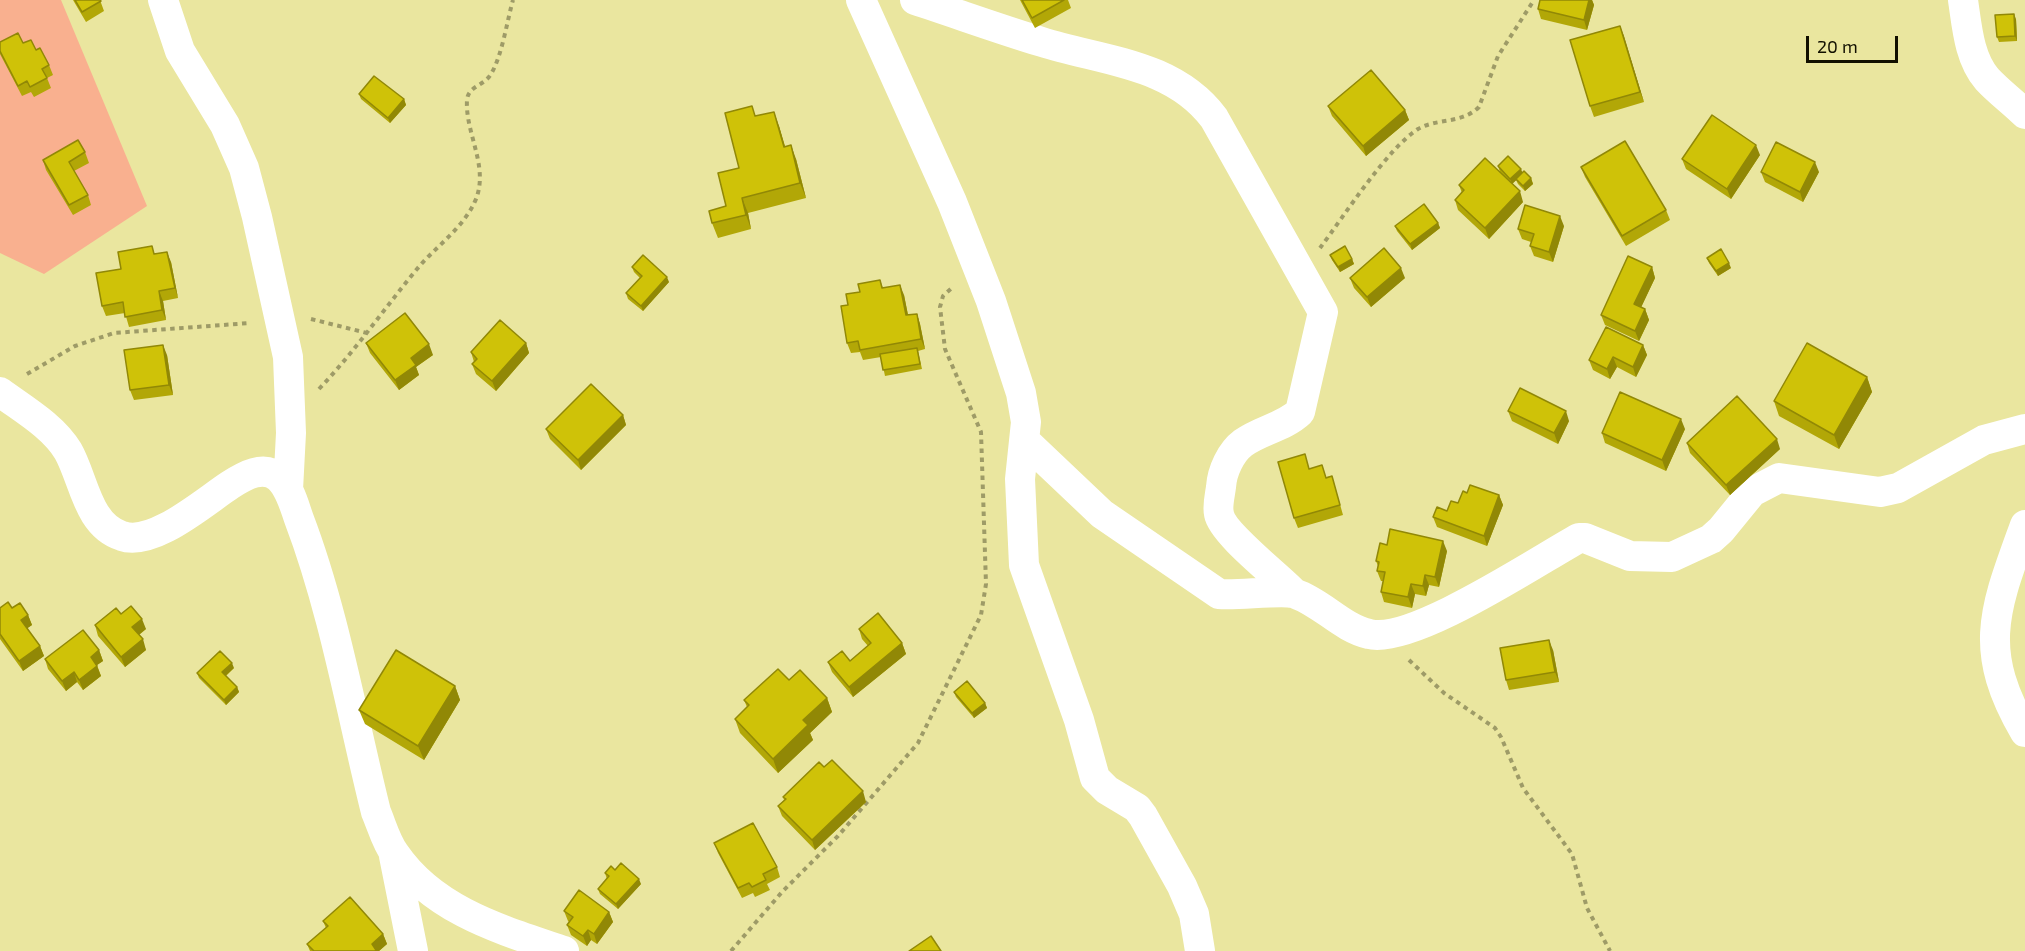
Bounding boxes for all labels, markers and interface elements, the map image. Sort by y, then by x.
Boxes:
scale bar [1809,24,1900,62]
text: 20 m [1817,35,1858,57]

